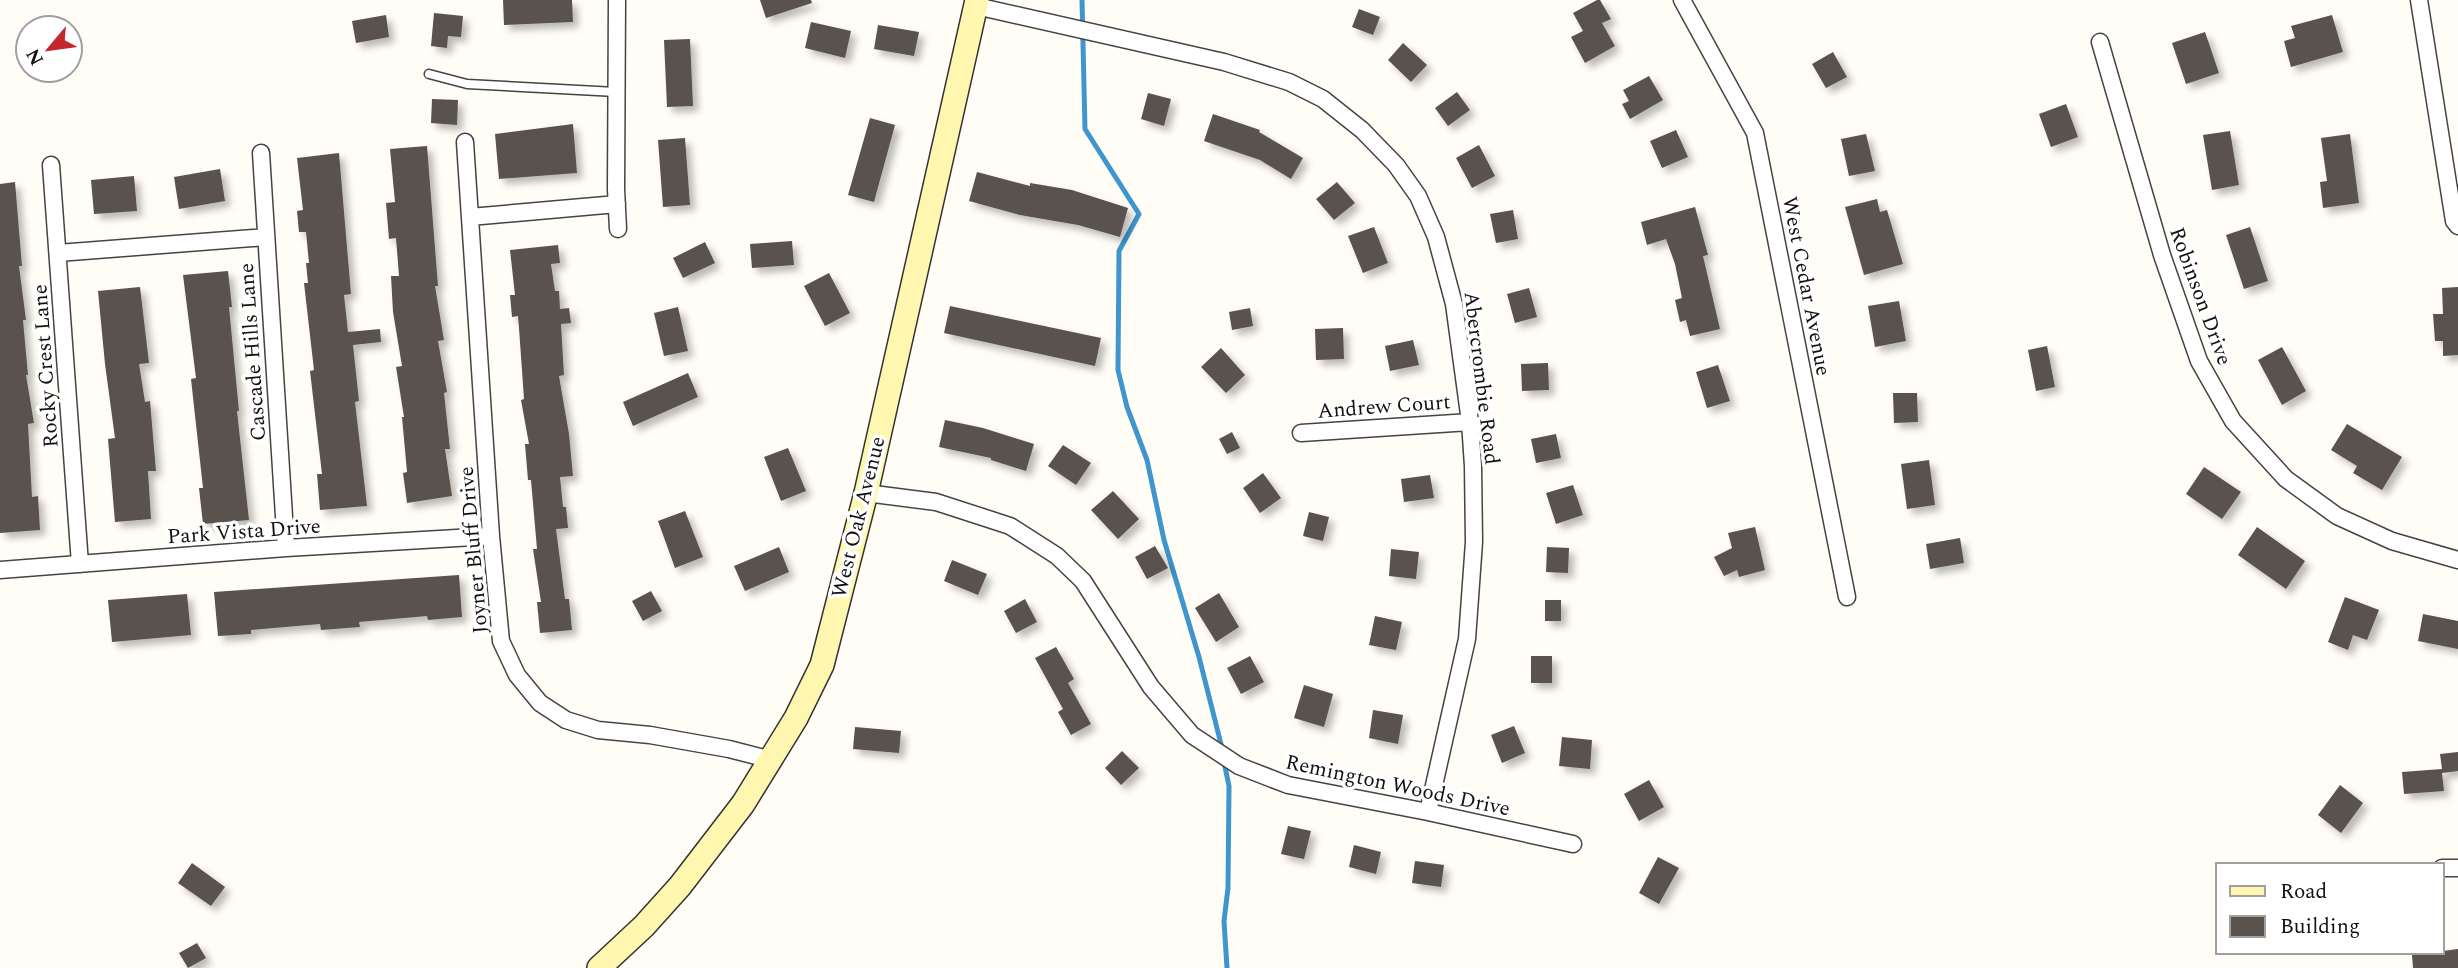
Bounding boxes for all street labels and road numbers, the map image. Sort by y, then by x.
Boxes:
street label: West Cedar Avenue [1773,194,1839,379]
street label: Robinson Drive [2160,223,2240,370]
street label: Cascade Hills Lane [231,262,275,442]
street label: Rocky Crest Lane [24,283,68,449]
street label: Abercrombie Road [1455,290,1508,467]
street label: Andrew Court [1316,386,1452,428]
street label: West Oak Avenue [823,433,894,601]
street label: Joyner Bluff Drive [451,465,497,635]
street label: Park Vista Drive [166,511,322,553]
street label: Remington Woods Drive [1282,747,1513,825]

